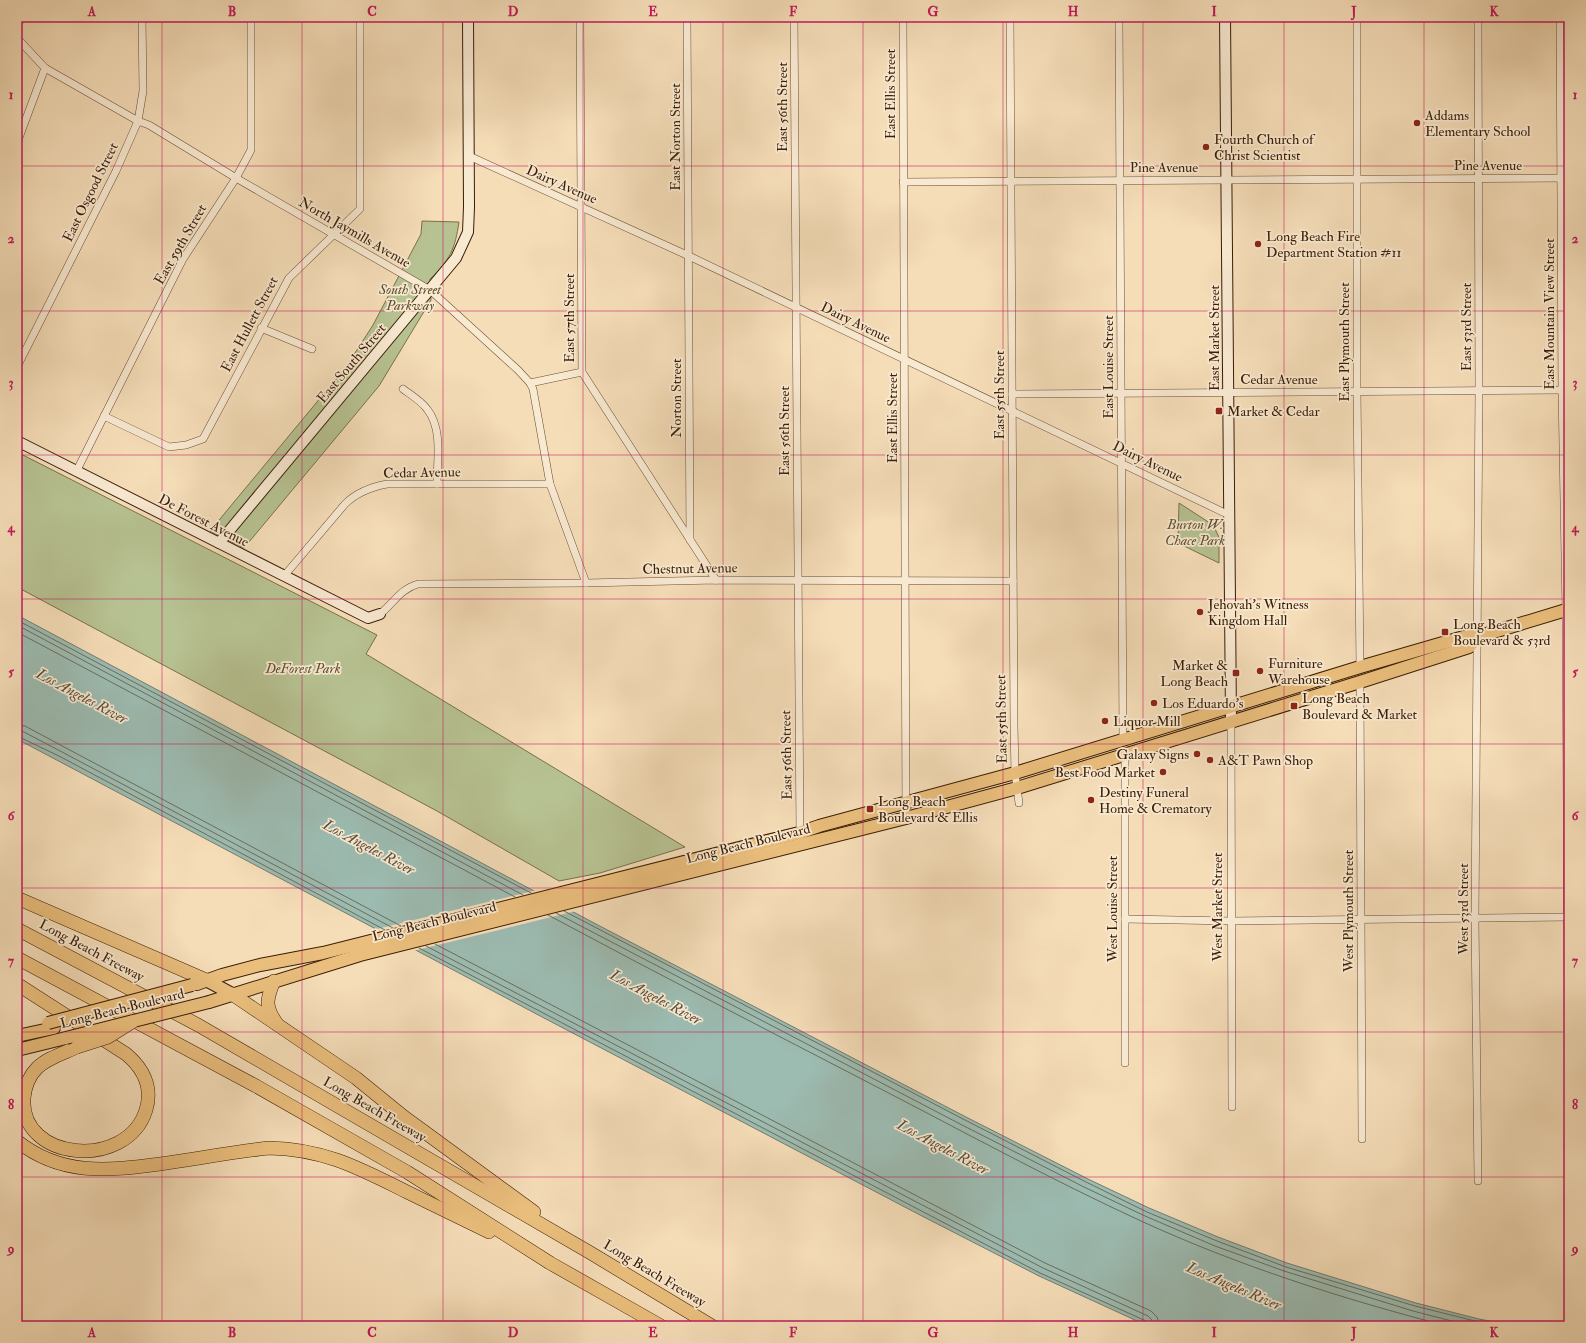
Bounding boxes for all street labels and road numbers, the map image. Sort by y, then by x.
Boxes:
street label: East Ellis Street [882,48,899,139]
street label: East 56th Street [774,62,791,152]
street label: East Norton Street [667,83,684,191]
street label: East Osgood Street [59,139,122,245]
street label: Pine Avenue [1454,157,1522,174]
street label: Pine Avenue [1130,159,1198,176]
street label: Dairy Avenue [523,161,600,209]
street label: North Jaymills Avenue [295,194,414,272]
street label: East 59th Street [151,201,211,287]
street label: East Mountain View Street [1541,238,1558,390]
street label: East Hullett Street [217,273,282,375]
street label: East 57th Street [561,273,578,363]
street label: East Plymouth Street [1336,282,1354,402]
street label: East 53rd Street [1458,282,1475,371]
street label: East Market Street [1206,285,1223,391]
street label: Dairy Avenue [818,298,894,348]
street label: East Louise Street [1100,315,1117,419]
street label: East South Street [313,320,390,406]
street label: East 55th Street [991,350,1008,440]
street label: Norton Street [668,358,685,438]
street label: Cedar Avenue [1240,371,1318,388]
street label: East Ellis Street [884,372,901,463]
street label: East 56th Street [776,386,793,476]
street label: Dairy Avenue [1110,437,1186,487]
street label: Cedar Avenue [383,463,461,482]
street label: De Forest Avenue [156,490,252,551]
street label: Chestnut Avenue [642,559,738,578]
street label: East 55th Street [992,674,1011,764]
street label: East 56th Street [777,709,796,800]
street label: Long Beach Boulevard [684,820,812,867]
street label: West Plymouth Street [1340,849,1358,973]
street label: West Market Street [1209,852,1226,963]
street label: West Louise Street [1104,855,1121,963]
street label: West 53rd Street [1455,863,1472,956]
street label: Long Beach Boulevard [370,898,498,945]
street label: Long Beach Freeway [36,916,148,987]
street label: Long Beach Boulevard [58,985,186,1032]
street label: Long Beach Freeway [320,1073,430,1147]
street label: Long Beach Freeway [600,1236,710,1312]

